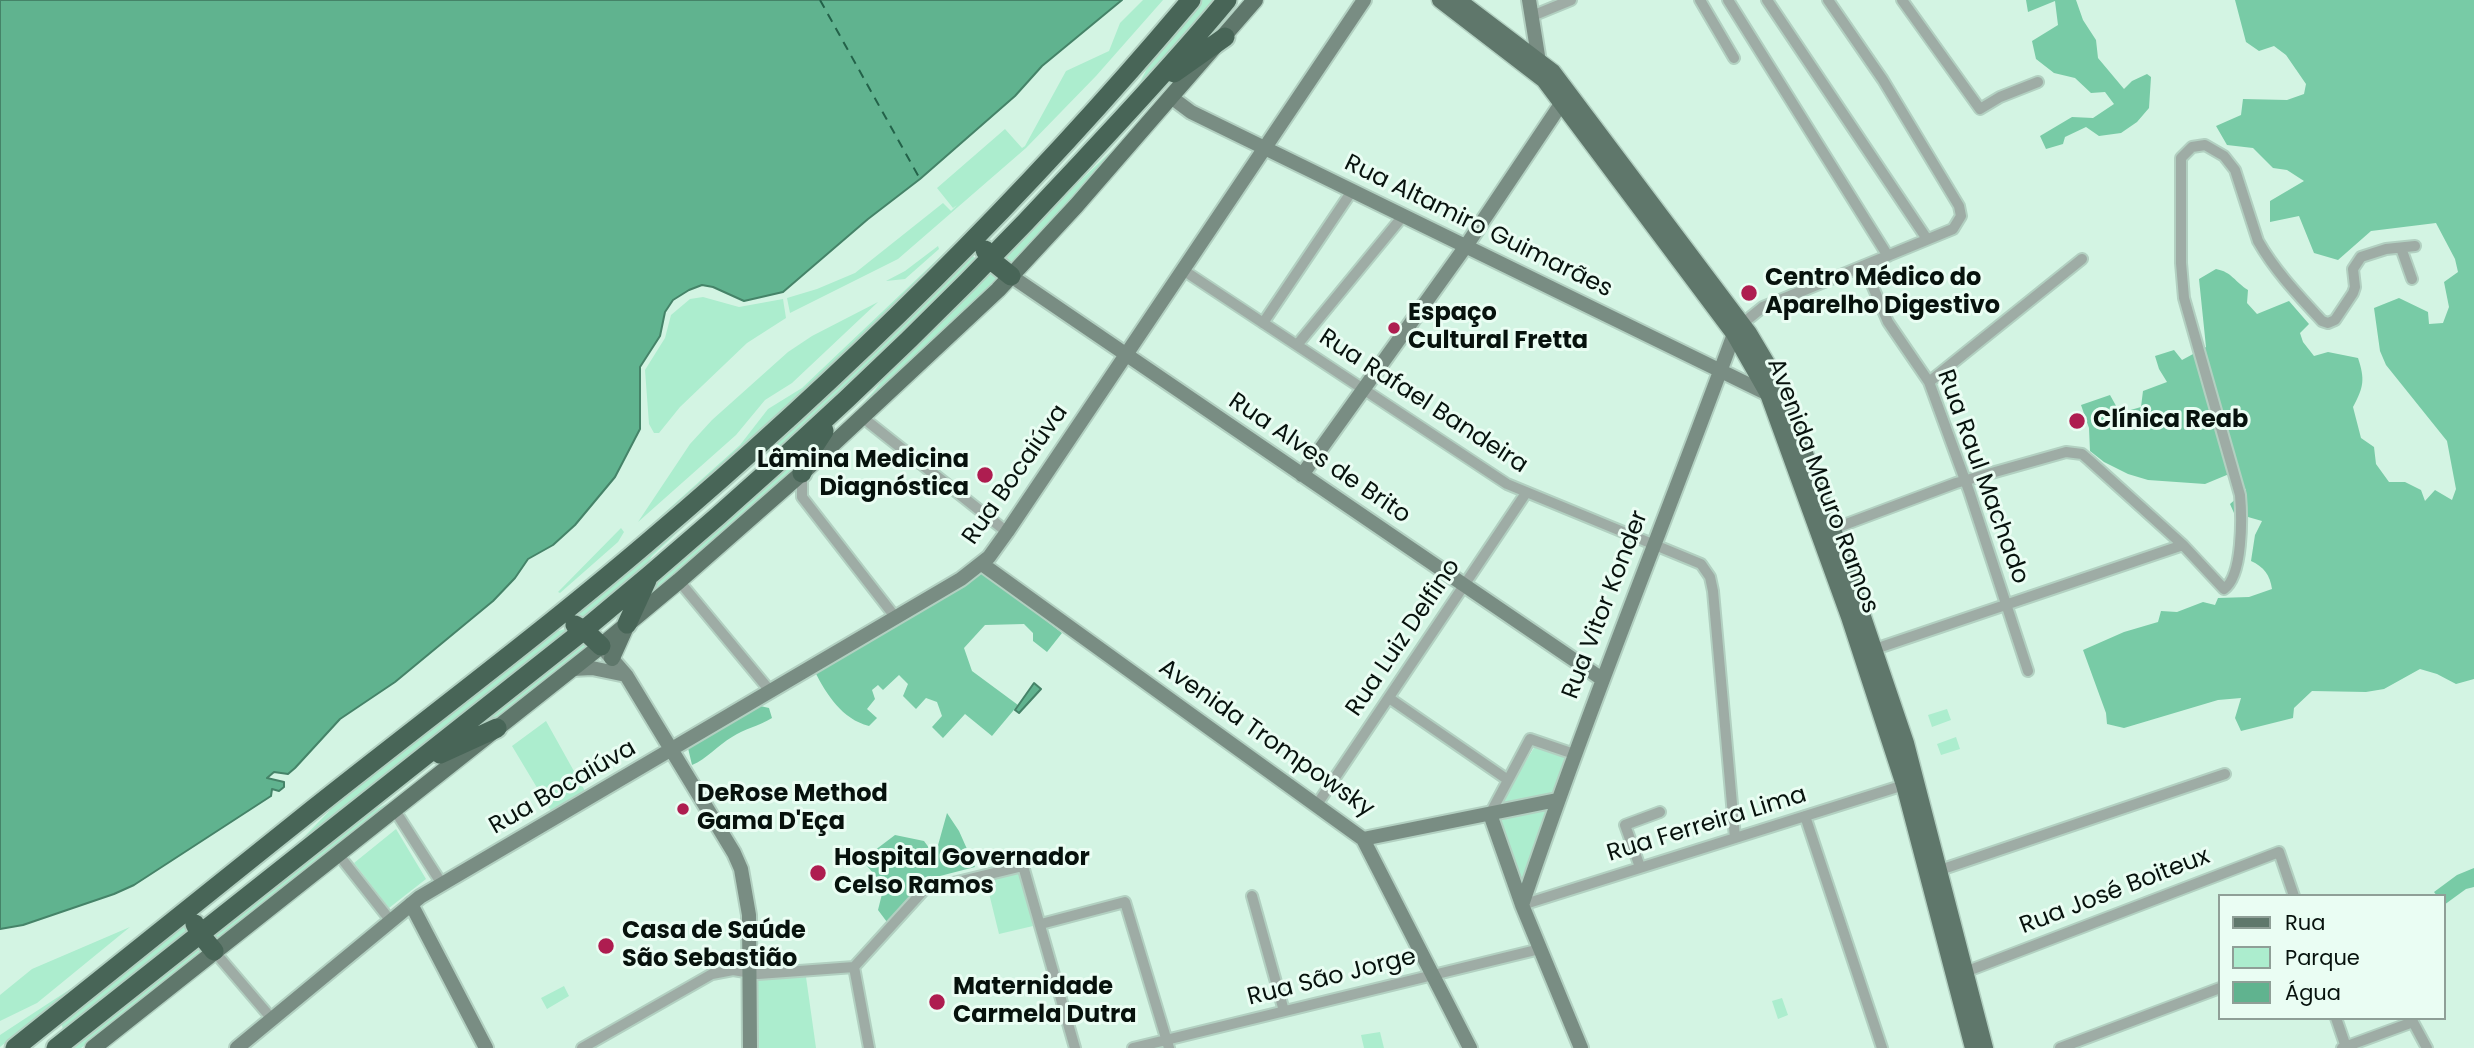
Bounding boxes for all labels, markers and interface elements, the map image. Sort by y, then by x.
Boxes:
street label: Rua Altamiro Guimarães [1339,150,1617,304]
place label: Centro Médico do Aparelho Digestivo [1765,265,2000,321]
marker: Centro Médico do Aparelho Digestivo [1739,283,1759,303]
place label: Espaço Cultural Fretta [1408,300,1588,356]
marker: Espaço Cultural Fretta [1386,320,1402,336]
street label: Rua Rafael Bandeira [1313,324,1533,480]
street label: Avenida Mauro Ramos [1760,354,1884,618]
street label: Rua Raul Machado [1930,366,2034,588]
street label: Rua Alves de Brito [1223,387,1415,531]
street label: Rua Bocaiúva [957,399,1075,551]
place label: Clínica Reab [2093,407,2248,435]
marker: Clínica Reab [2067,411,2087,431]
place label: Lâmina Medicina Diagnóstica [757,447,969,503]
marker: Lâmina Medicina Diagnóstica [975,465,995,485]
street label: Rua Vitor Konder [1557,507,1655,703]
street label: Rua Luiz Delfino [1341,554,1467,722]
street label: Avenida Trompowsky [1153,654,1379,824]
street label: Rua Bocaiúva [485,734,641,842]
place label: DeRose Method Gama D'Eça [697,781,888,837]
street label: Rua Ferreira Lima [1604,781,1810,869]
marker: DeRose Method Gama D'Eça [675,801,691,817]
street label: Rua José Boiteux [2016,843,2214,941]
place label: Hospital Governador Celso Ramos [834,845,1090,901]
marker: Hospital Governador Celso Ramos [808,863,828,883]
legend [2218,894,2446,1020]
text: Rua [2285,908,2325,937]
place label: Casa de Saúde São Sebastião [622,918,806,974]
marker: Casa de Saúde São Sebastião [596,936,616,956]
street label: Rua São Jorge [1245,943,1419,1013]
text: Parque [2285,943,2360,972]
place label: Maternidade Carmela Dutra [953,974,1136,1030]
text: Água [2285,978,2341,1007]
marker: Maternidade Carmela Dutra [927,992,947,1012]

